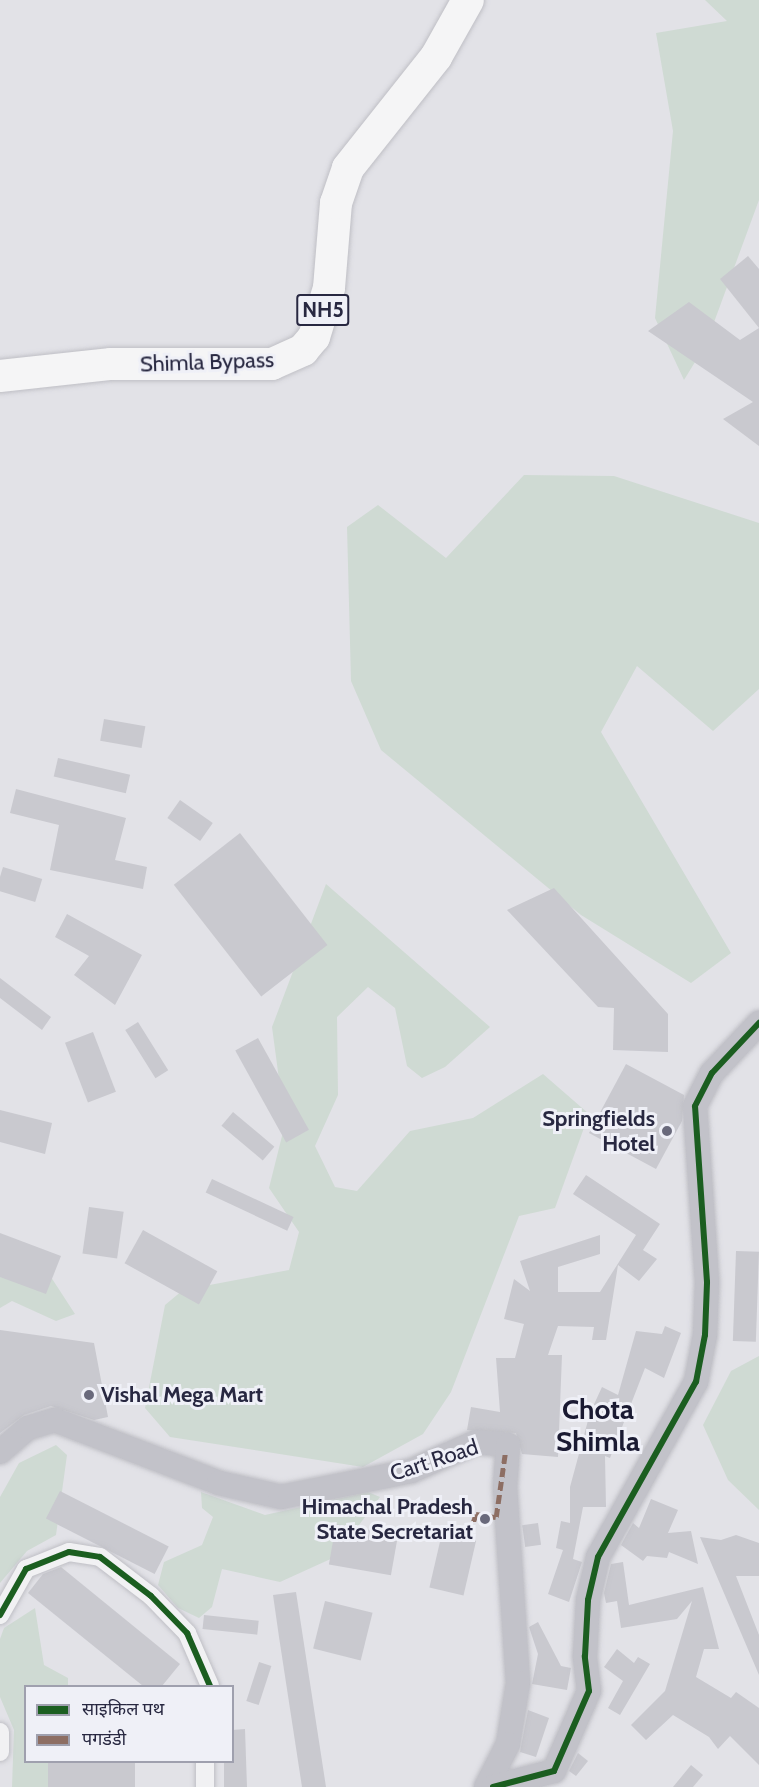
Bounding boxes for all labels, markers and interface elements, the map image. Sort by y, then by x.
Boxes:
road number: NH5 [296,292,350,328]
street label: Shimla Bypass [140,346,274,378]
place label: Springfields Hotel [542,1105,655,1156]
marker: Springfields Hotel [660,1124,674,1138]
place label: Vishal Mega Mart [101,1382,263,1408]
marker: Vishal Mega Mart [82,1388,96,1402]
district label: Chota Shimla [556,1392,640,1458]
street label: Cart Road [387,1433,481,1487]
place label: Himachal Pradesh State Secretariat [302,1493,473,1544]
marker: Himachal Pradesh State Secretariat [478,1512,492,1526]
legend [24,1685,234,1763]
text: साइकिल पथ [82,1698,164,1720]
text: पगडंडी [82,1728,126,1750]

